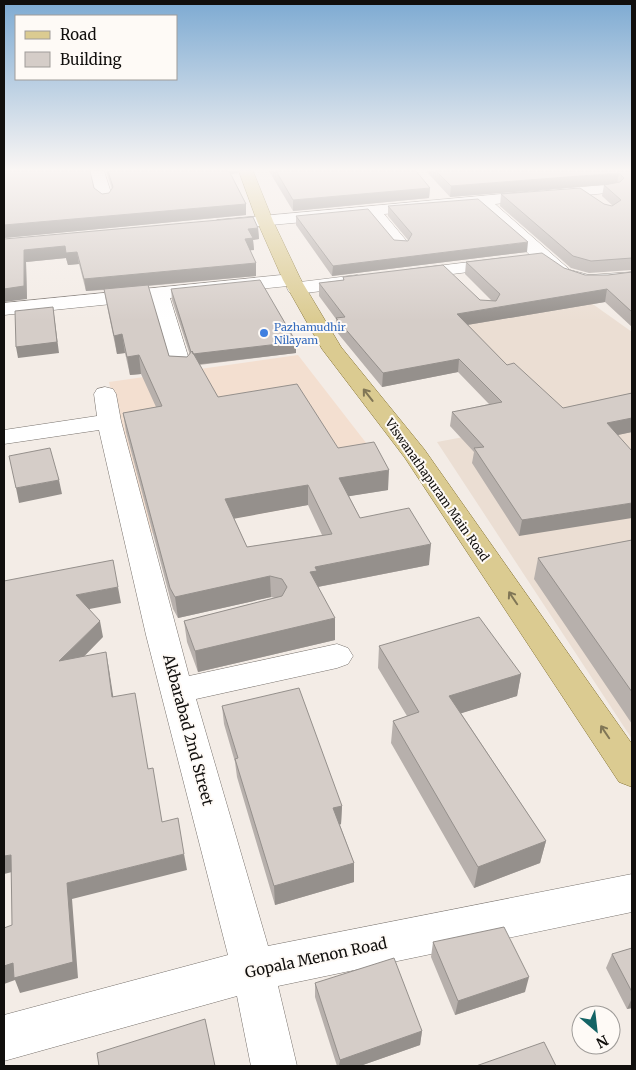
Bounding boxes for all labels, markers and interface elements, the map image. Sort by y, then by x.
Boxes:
legend [15,15,178,80]
text: Road [60,25,96,44]
text: Building [60,50,122,69]
place label: Pazhamudhir Nilayam [274,320,346,347]
marker: Pazhamudhir Nilayam [258,327,270,339]
one-way arrow [362,389,373,402]
street label: Viswanathapuram Main Road [382,415,493,564]
one-way arrow [508,591,518,605]
street label: Akbarabad 2nd Street [159,651,218,808]
one-way arrow [600,725,610,739]
street label: Gopala Menon Road [243,933,389,982]
north arrow [571,1005,621,1055]
text: N [593,1031,611,1052]

